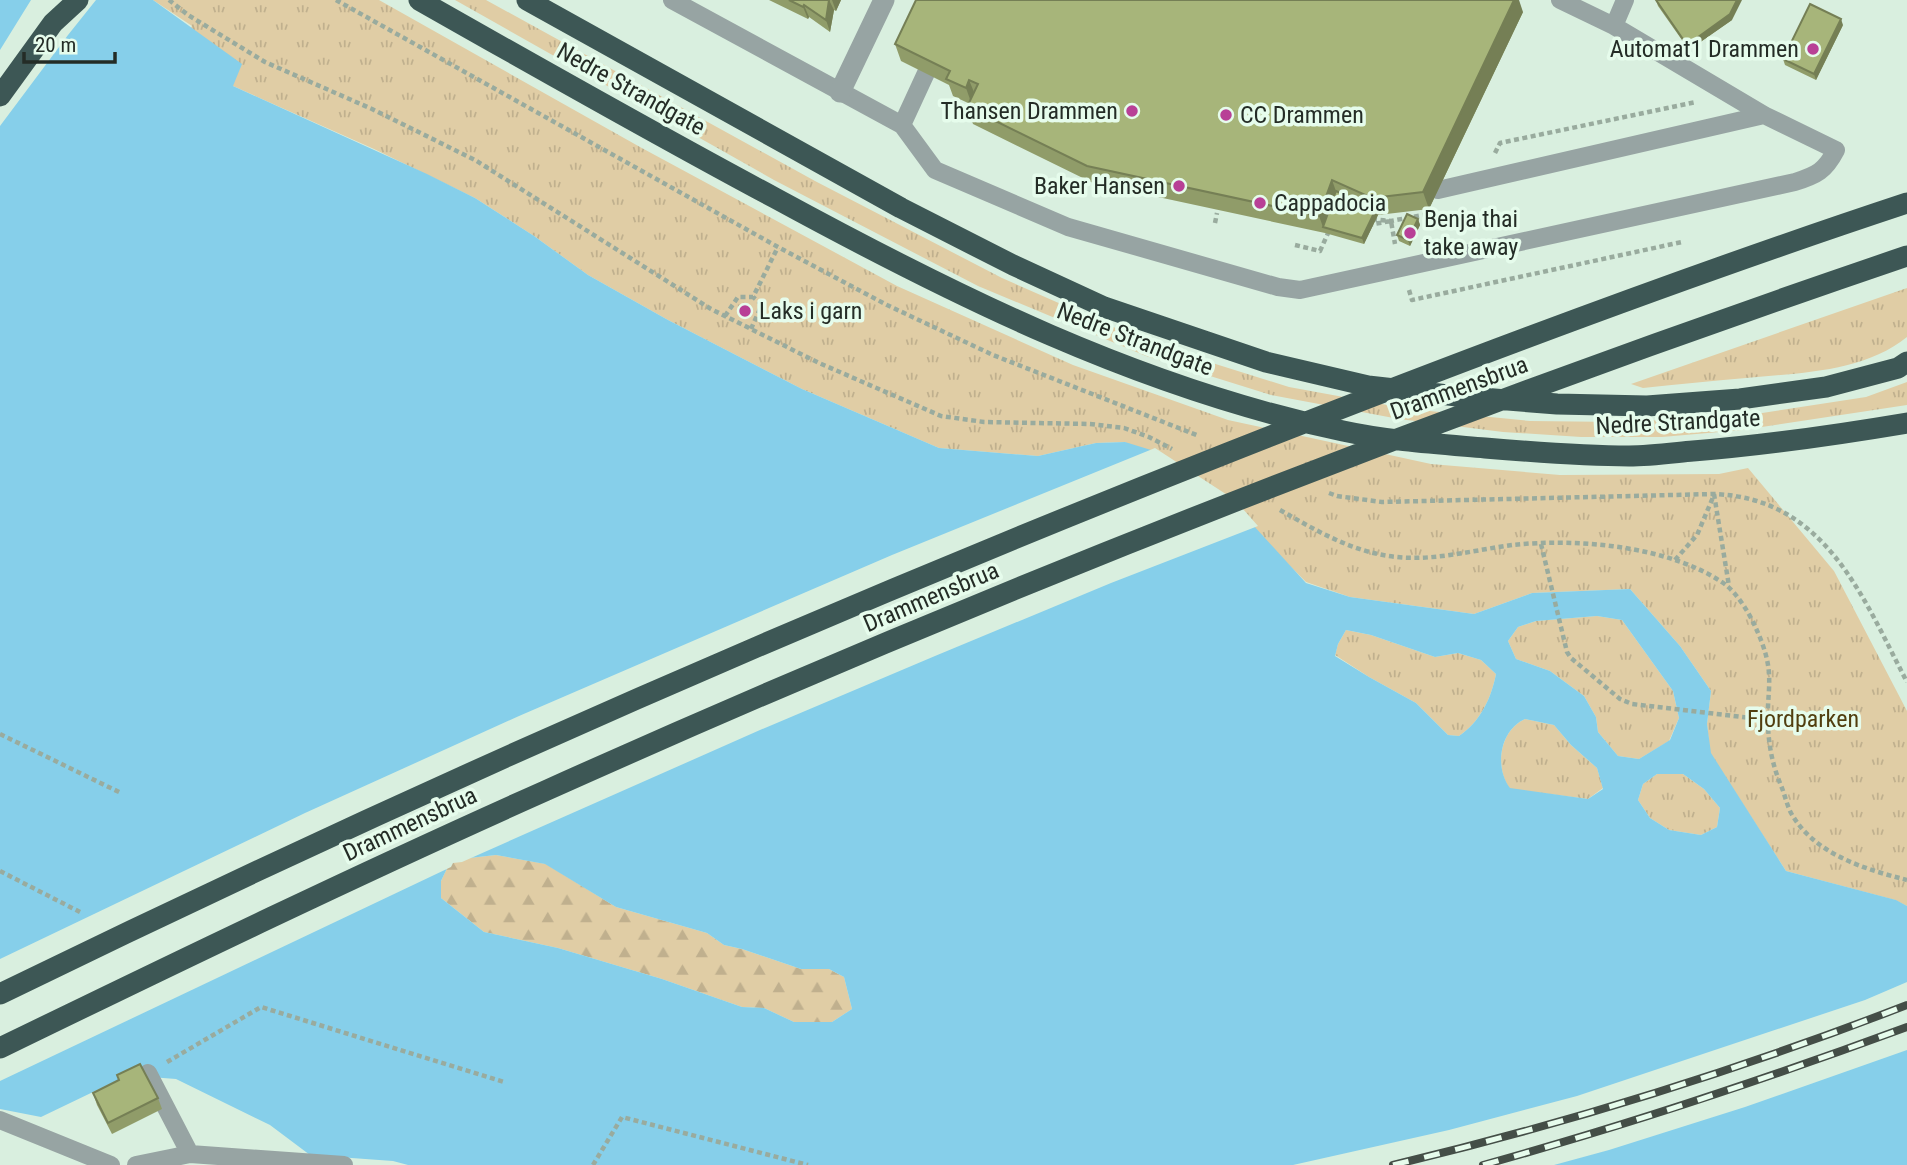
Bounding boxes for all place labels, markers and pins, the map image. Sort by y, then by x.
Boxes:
place label: Automat1 Drammen [1610,35,1799,63]
marker: Automat1 Drammen [1805,41,1821,57]
place label: Thansen Drammen [940,97,1118,125]
place label: CC Drammen [1240,101,1364,129]
marker: Thansen Drammen [1124,103,1140,119]
marker: CC Drammen [1218,107,1234,123]
place label: Baker Hansen [1034,172,1165,200]
marker: Baker Hansen [1171,178,1187,194]
place label: Cappadocia [1274,189,1386,217]
marker: Cappadocia [1252,195,1268,211]
place label: Benja thai take away [1424,205,1518,261]
marker: Benja thai take away [1402,225,1418,241]
place label: Laks i garn [759,297,862,325]
marker: Laks i garn [737,303,753,319]

